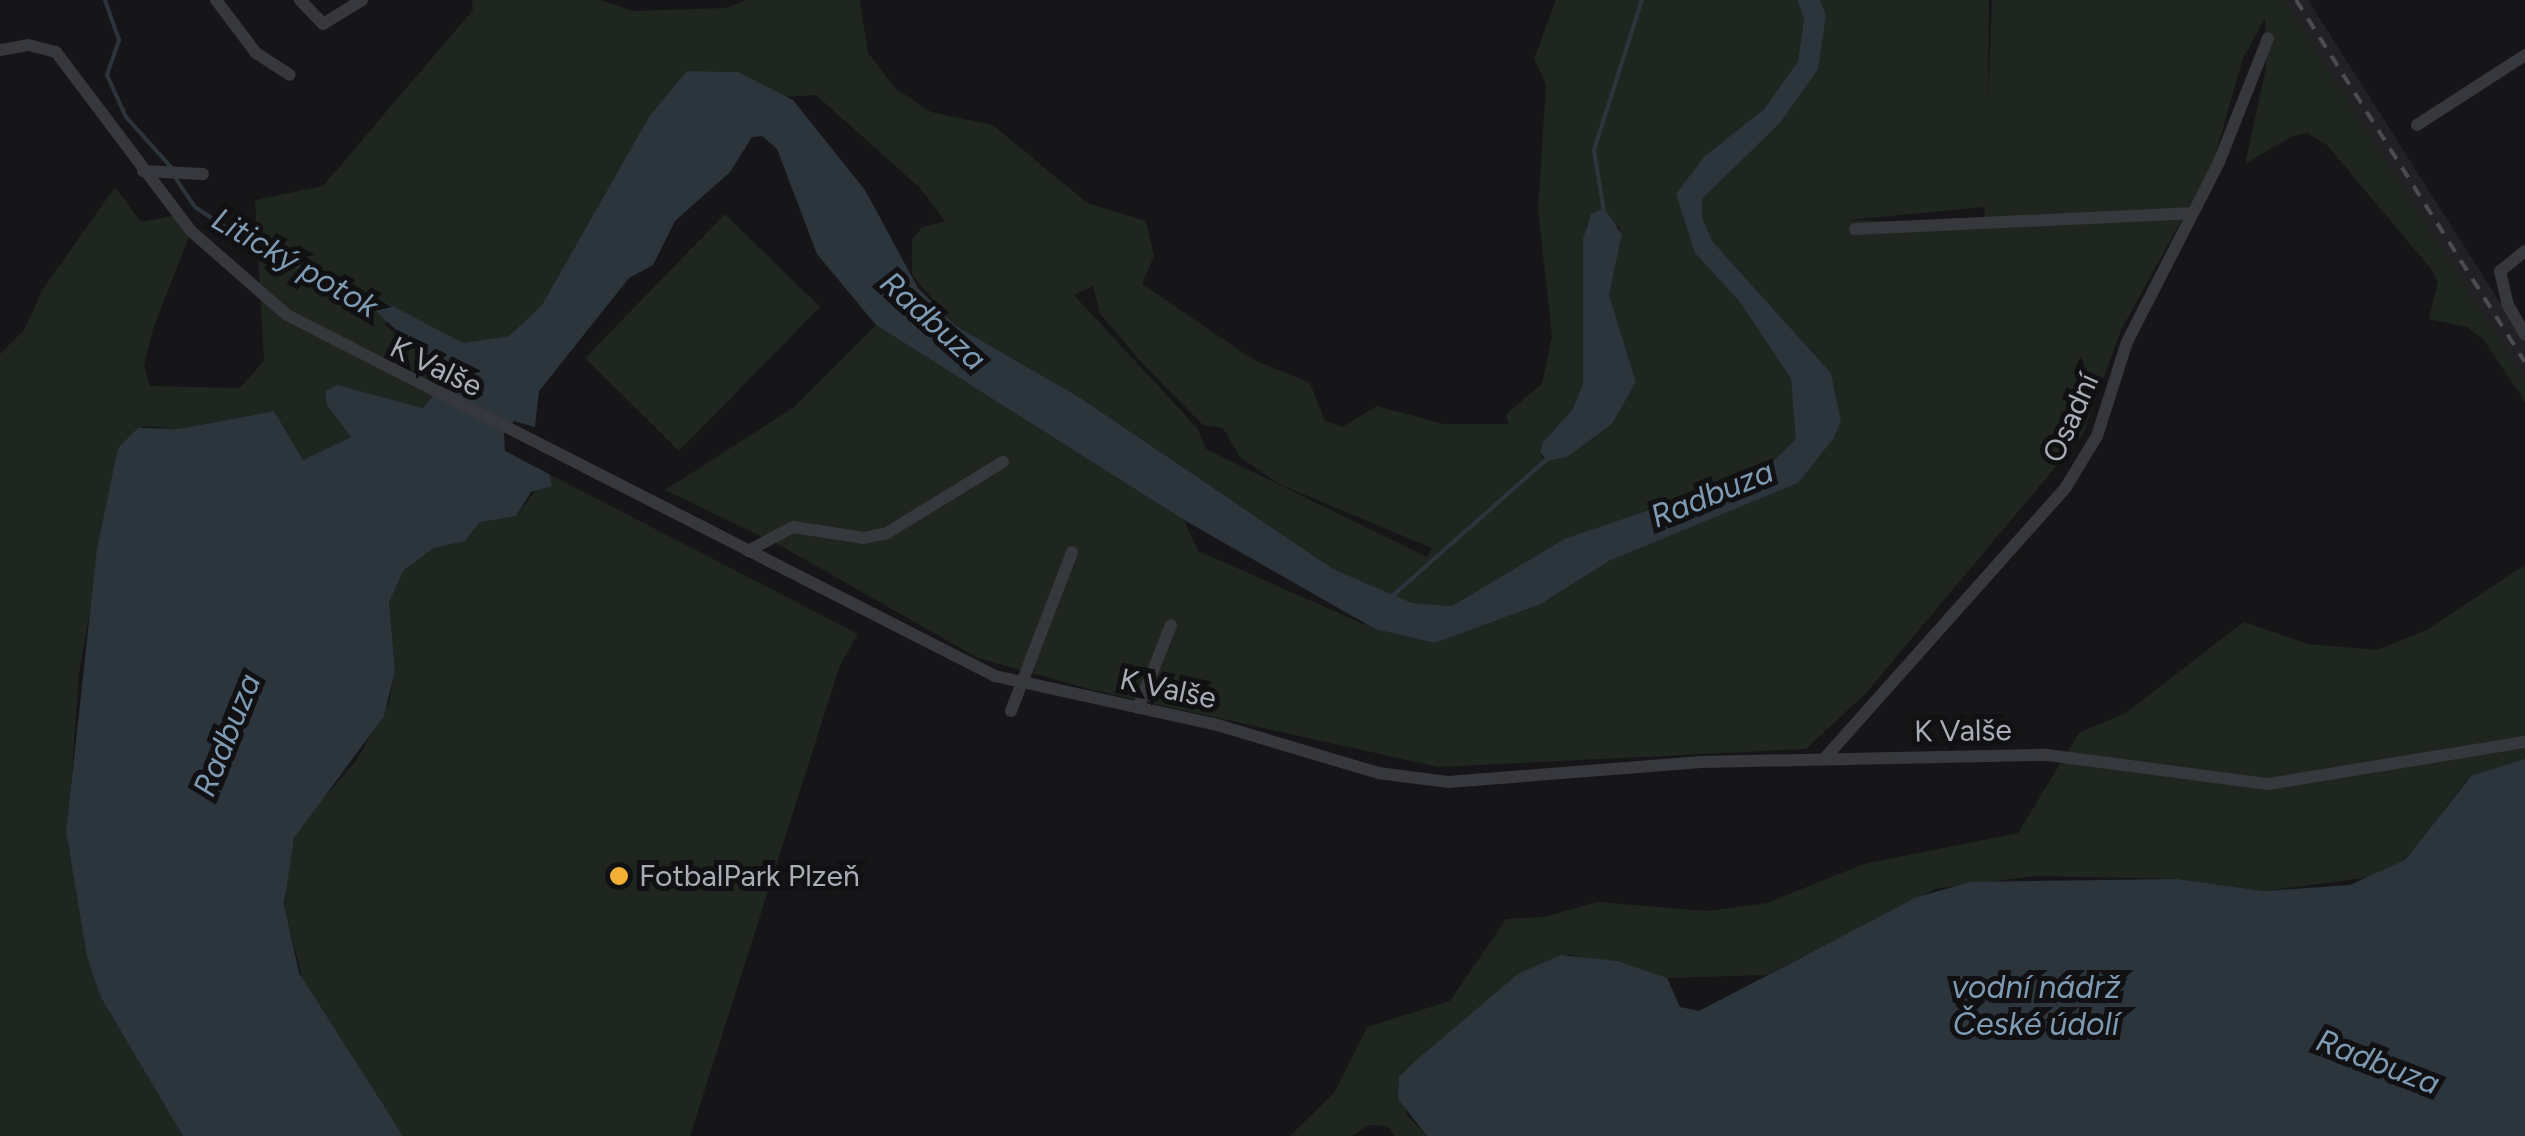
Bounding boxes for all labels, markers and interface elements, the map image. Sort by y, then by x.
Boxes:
water label: Litický potok [205,200,385,326]
water label: Radbuza [872,264,994,378]
street label: K Valše [384,329,488,405]
street label: Osadní [2035,368,2107,468]
water label: Radbuza [1645,452,1779,536]
street label: K Valše [1116,661,1220,717]
water label: Radbuza [185,668,269,802]
street label: K Valše [1914,712,2012,750]
place label: FotbalPark Plzeň [639,858,860,894]
marker: FotbalPark Plzeň [608,865,630,887]
water label: vodní nádrž České údolí [1952,969,2120,1044]
water label: Radbuza [2311,1021,2445,1103]

